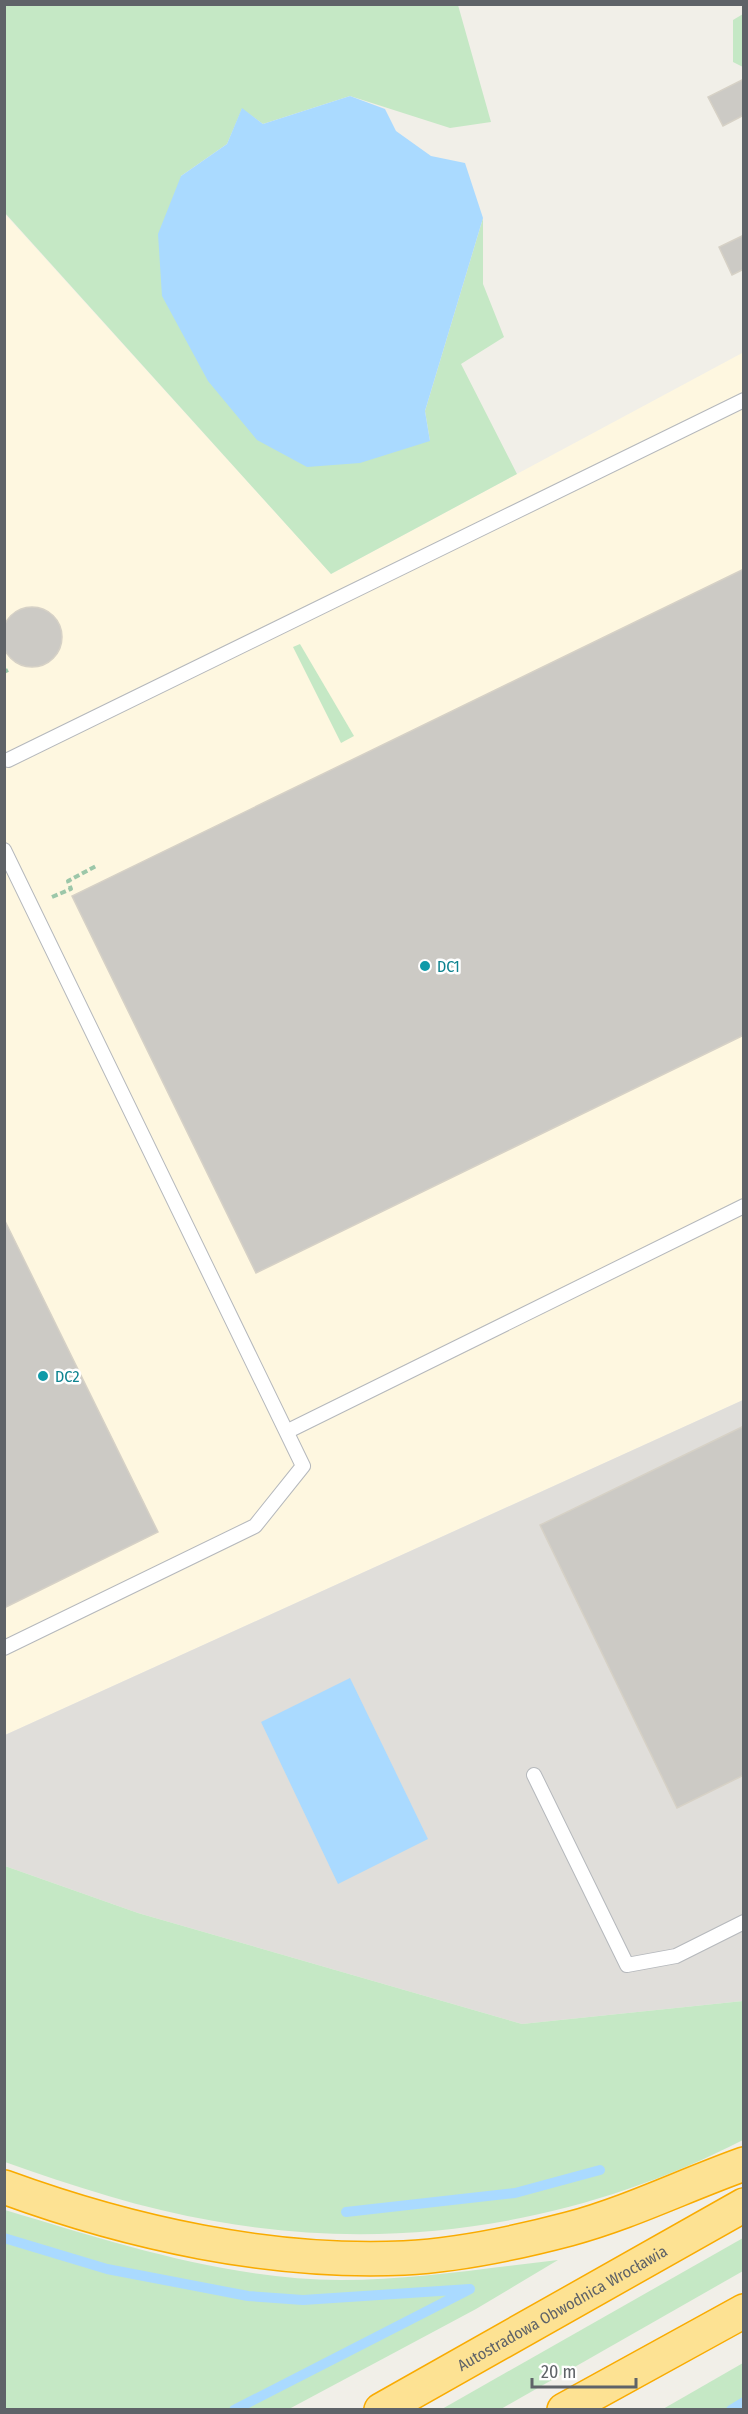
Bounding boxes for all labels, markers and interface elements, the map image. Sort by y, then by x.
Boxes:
place label: DC1 [437,957,460,976]
marker: DC1 [418,959,432,973]
place label: DC2 [55,1367,79,1386]
marker: DC2 [36,1369,50,1383]
street label: Autostradowa Obwodnica Wrocławia [454,2241,670,2374]
scale bar [532,2351,636,2389]
text: 20 m [541,2361,576,2383]

